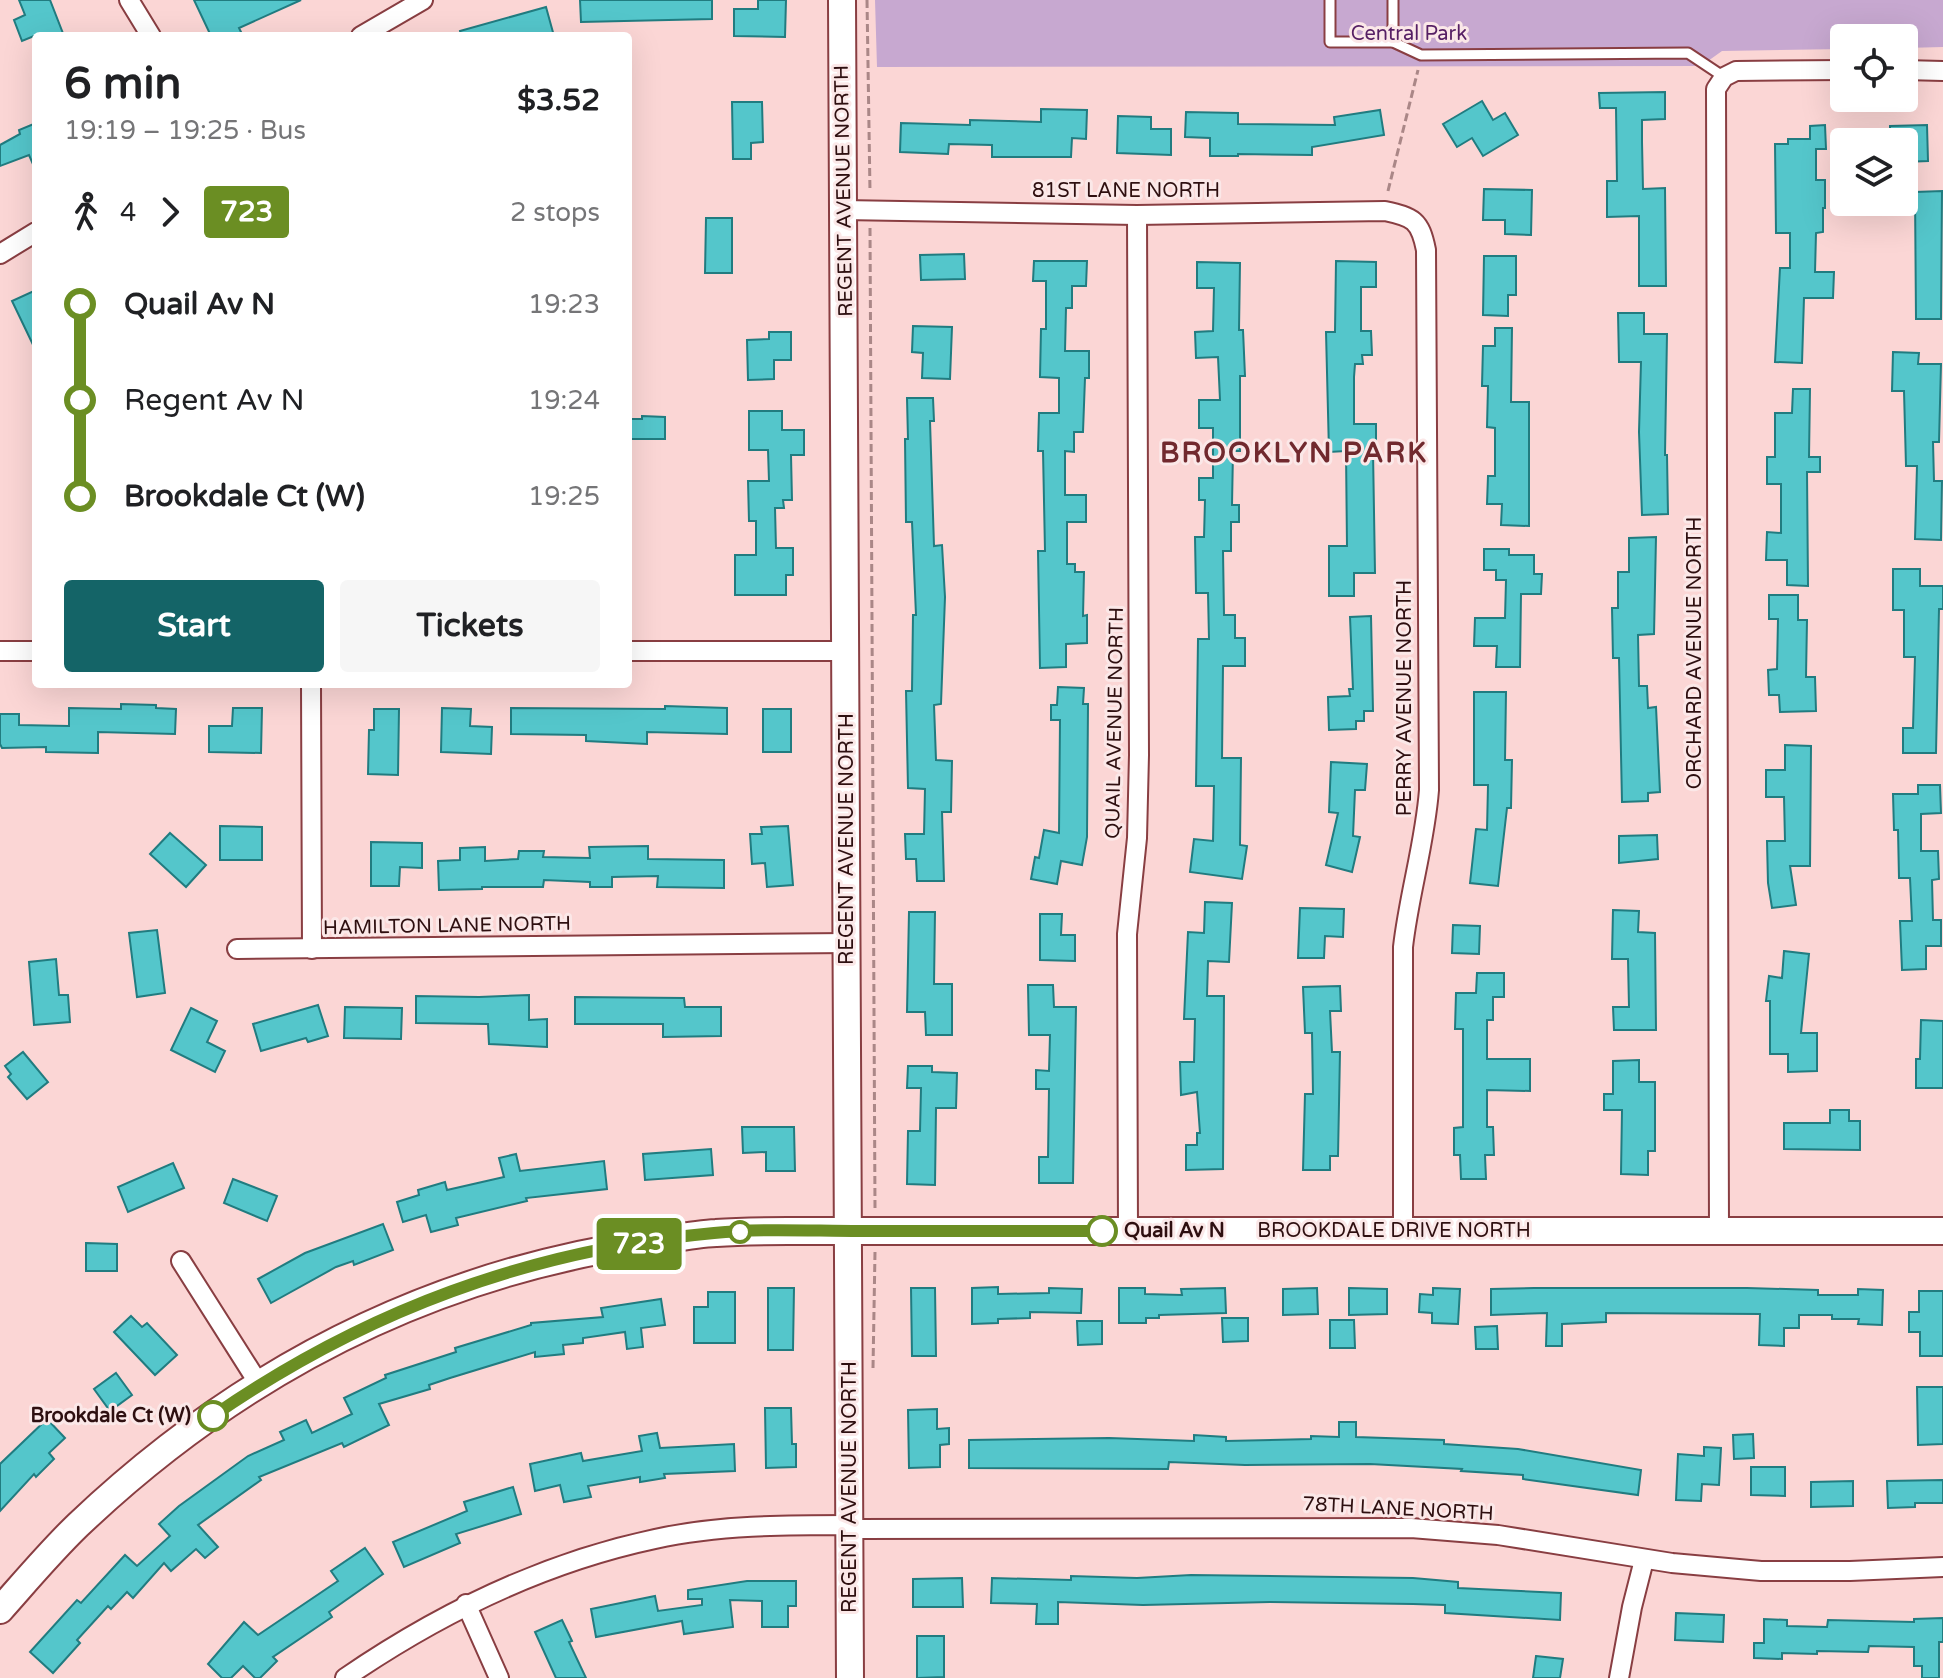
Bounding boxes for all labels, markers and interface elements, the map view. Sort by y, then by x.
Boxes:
park label: Central Park [1351,22,1467,46]
map controls [1830,24,1918,216]
button: locate [1830,24,1918,112]
text: 6 min [64,58,181,111]
street label: REGENT AVENUE NORTH [830,65,858,317]
text: $3.52 [517,82,600,119]
text: 19:19 – 19:25 · Bus [64,115,306,146]
button: layers [1830,128,1918,216]
street label: 81ST LANE NORTH [1032,179,1220,203]
icon: walk [64,190,108,234]
icon: forward [148,190,192,234]
text: 723 [220,195,273,229]
text: 4 [120,197,136,228]
text: 2 stops [510,197,600,228]
text: Quail Av N [124,286,275,323]
text: 19:23 [528,289,600,320]
text: Regent Av N [124,382,305,419]
text: 19:24 [528,385,600,416]
district label: BROOKLYN PARK [1160,436,1428,470]
text: Brookdale Ct (W) [124,478,365,515]
text: 19:25 [528,481,600,512]
street label: ORCHARD AVENUE NORTH [1683,517,1707,789]
button: Start [64,580,324,672]
button: Tickets [340,580,600,672]
street label: PERRY AVENUE NORTH [1393,580,1417,816]
street label: QUAIL AVENUE NORTH [1101,607,1129,839]
street label: REGENT AVENUE NORTH [835,713,859,965]
street label: HAMILTON LANE NORTH [323,912,571,940]
marker: Quail Av N [1087,1216,1117,1246]
line badge: 723 [593,1218,685,1270]
place label: Quail Av N [1124,1219,1225,1243]
street label: BROOKDALE DRIVE NORTH [1257,1219,1531,1243]
unlabelled marker [729,1221,751,1243]
text: 723 [613,1227,665,1261]
street label: REGENT AVENUE NORTH [838,1361,862,1613]
marker: Brookdale Ct (W) [198,1401,228,1431]
place label: Brookdale Ct (W) [30,1404,191,1428]
street label: 78TH LANE NORTH [1302,1492,1494,1526]

